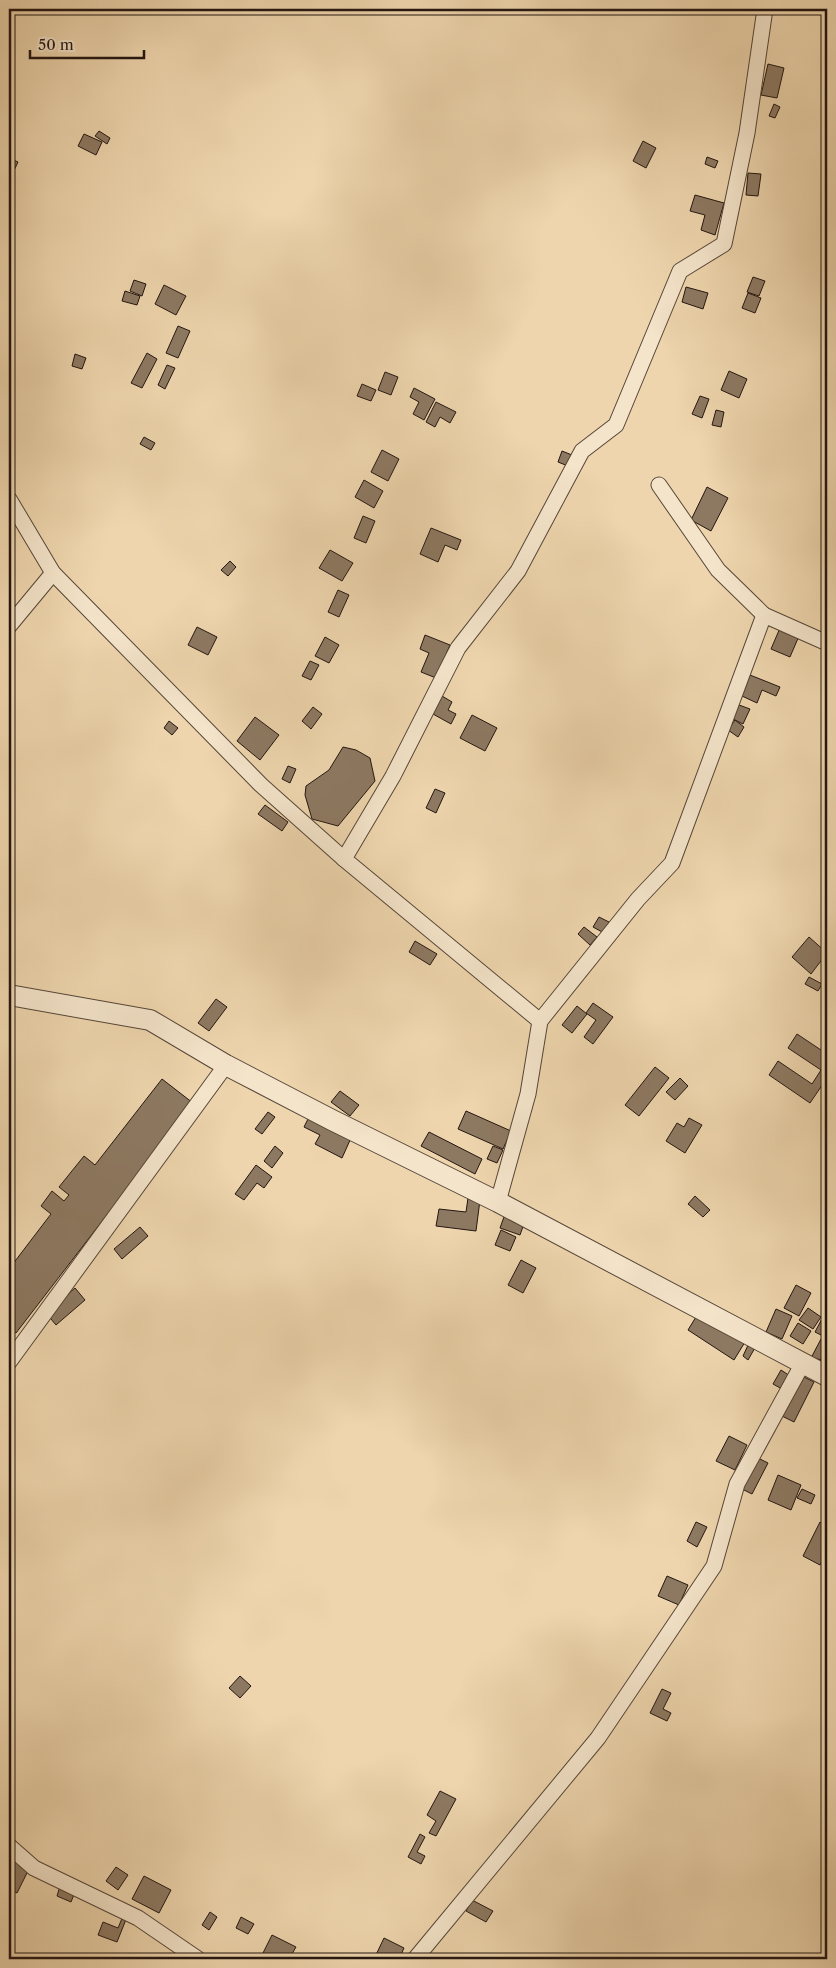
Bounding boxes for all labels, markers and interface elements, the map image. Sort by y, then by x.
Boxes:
scale bar [30,28,144,60]
text: 50 m [38,35,74,54]

